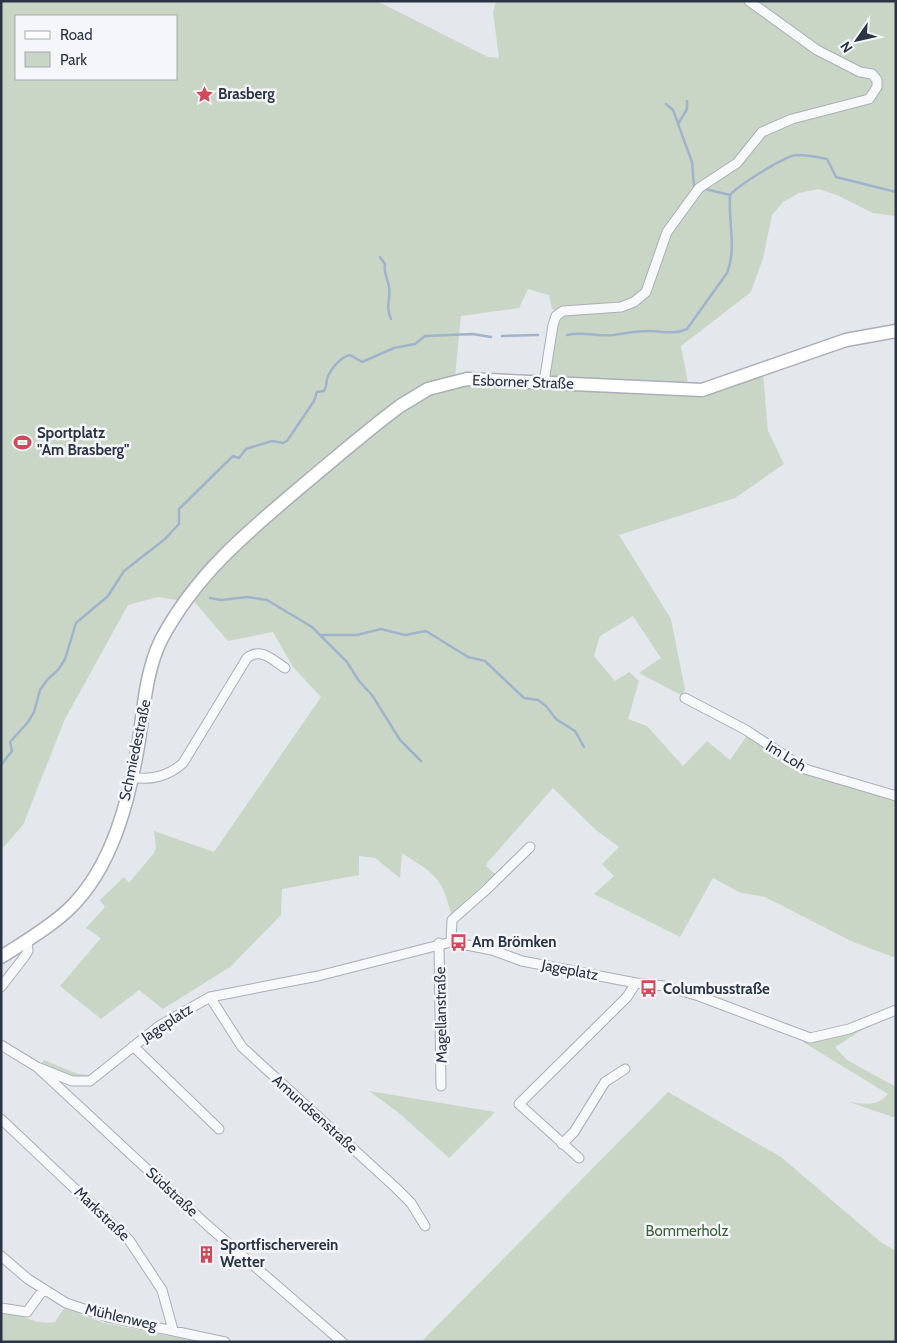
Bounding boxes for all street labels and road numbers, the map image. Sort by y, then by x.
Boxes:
street label: Esborner Straße [472,371,574,393]
street label: Schmiedestraße [115,697,155,802]
street label: Im Loh [763,737,809,775]
street label: Jageplatz [539,956,600,984]
street label: Magellanstraße [431,966,451,1063]
street label: Jageplatz [137,1000,196,1047]
street label: Amundsenstraße [269,1071,362,1157]
street label: Südstraße [142,1164,202,1221]
street label: Markstraße [71,1183,134,1245]
street label: Mühlenweg [83,1300,159,1334]

